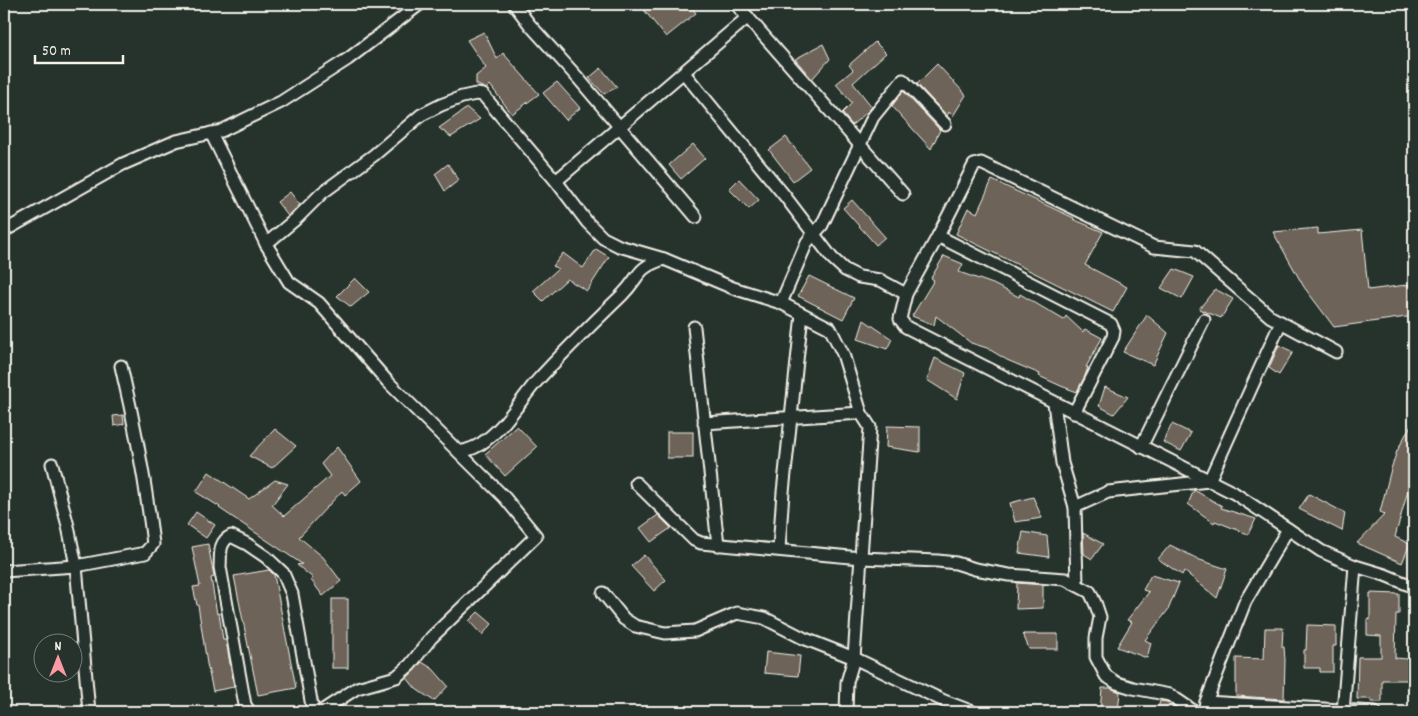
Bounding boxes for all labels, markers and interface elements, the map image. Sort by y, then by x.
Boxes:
scale bar [35,32,122,64]
text: 50 m [42,41,71,63]
north arrow [32,634,82,684]
text: N [55,637,62,657]

